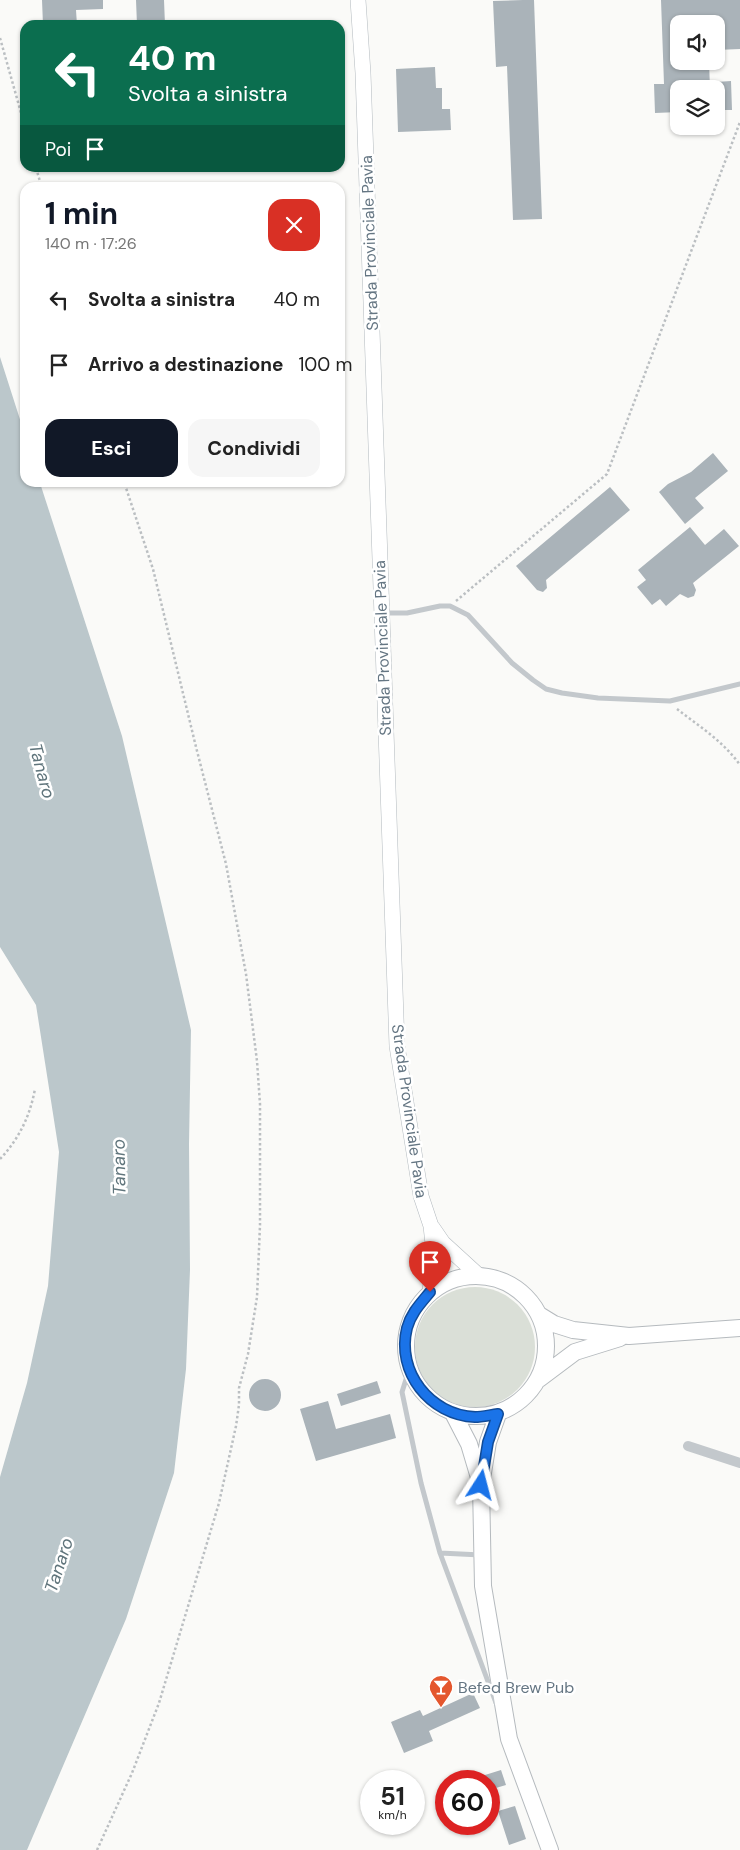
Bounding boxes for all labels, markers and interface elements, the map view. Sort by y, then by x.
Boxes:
map controls [670,15,725,135]
button: sound [670,15,725,70]
text: 40 m [128,35,217,81]
icon: left [45,40,110,105]
text: Svolta a sinistra [128,79,288,108]
button: layers [670,80,725,135]
icon: arrive [81,135,109,163]
text: Poi [45,137,71,162]
street label: Strada Provinciale Pavia [356,155,383,331]
text: 1 min [45,194,118,233]
button: close [268,199,320,251]
text: 140 m · 17:26 [45,233,137,254]
icon: left [45,286,73,314]
text: Svolta a sinistra [88,287,235,312]
text: 40 m [273,287,320,312]
icon: arrive [45,351,73,379]
text: Arrivo a destinazione [88,352,283,377]
text: 100 m [298,352,352,377]
button: Esci [45,419,178,477]
button: Condividi [188,419,320,477]
street label: Strada Provinciale Pavia [369,560,396,736]
water label: Tanaro [23,741,61,801]
street label: Strada Provinciale Pavia [387,1023,432,1199]
water label: Tanaro [107,1139,131,1195]
pin [409,1241,451,1292]
icon: arrive [416,1248,444,1276]
position arrow [454,1458,506,1510]
water label: Tanaro [39,1535,79,1595]
bar icon: Befed Brew Pub [428,1674,454,1708]
place label: Befed Brew Pub [458,1677,574,1698]
speed limit sign: 60 [435,1770,500,1835]
text: 51 [380,1780,405,1813]
text: km/h [378,1807,407,1823]

